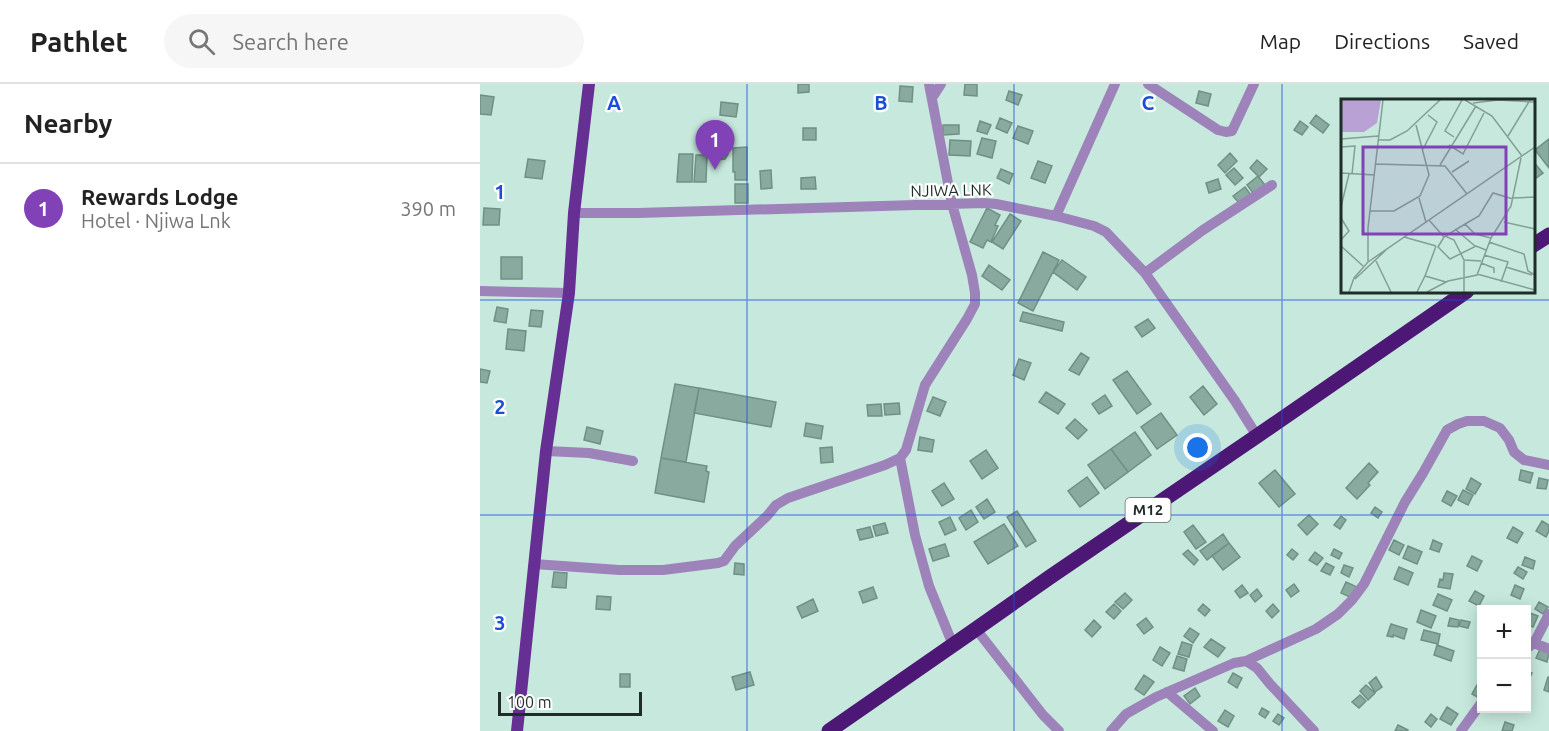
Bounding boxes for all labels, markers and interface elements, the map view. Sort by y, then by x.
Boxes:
search box [164,14,584,68]
icon: search [185,25,218,58]
text: Pathlet [30,26,128,57]
text: Search here [233,29,349,54]
text: Map [1260,29,1301,53]
text: Directions [1334,29,1430,53]
text: Saved [1463,29,1519,53]
text: A [607,91,621,114]
text: B [874,91,888,114]
text: C [1142,91,1155,114]
inset map [1341,99,1534,292]
text: Nearby [24,109,112,138]
pin: 1 [696,120,734,170]
text: 1 [494,180,506,203]
street label: NJIWA LNK [910,180,992,200]
text: Rewards Lodge [81,184,238,209]
text: 1 [38,197,49,220]
text: 390 m [400,197,456,220]
text: Hotel · Njiwa Lnk [81,209,231,232]
text: 2 [494,395,506,418]
your location [1183,433,1212,462]
road number: M12 [1126,498,1170,522]
map controls [1477,605,1531,713]
button: + [1477,605,1531,659]
text: 3 [494,611,506,634]
button: − [1477,659,1531,713]
scale bar [498,689,642,716]
text: 100 m [507,693,552,711]

